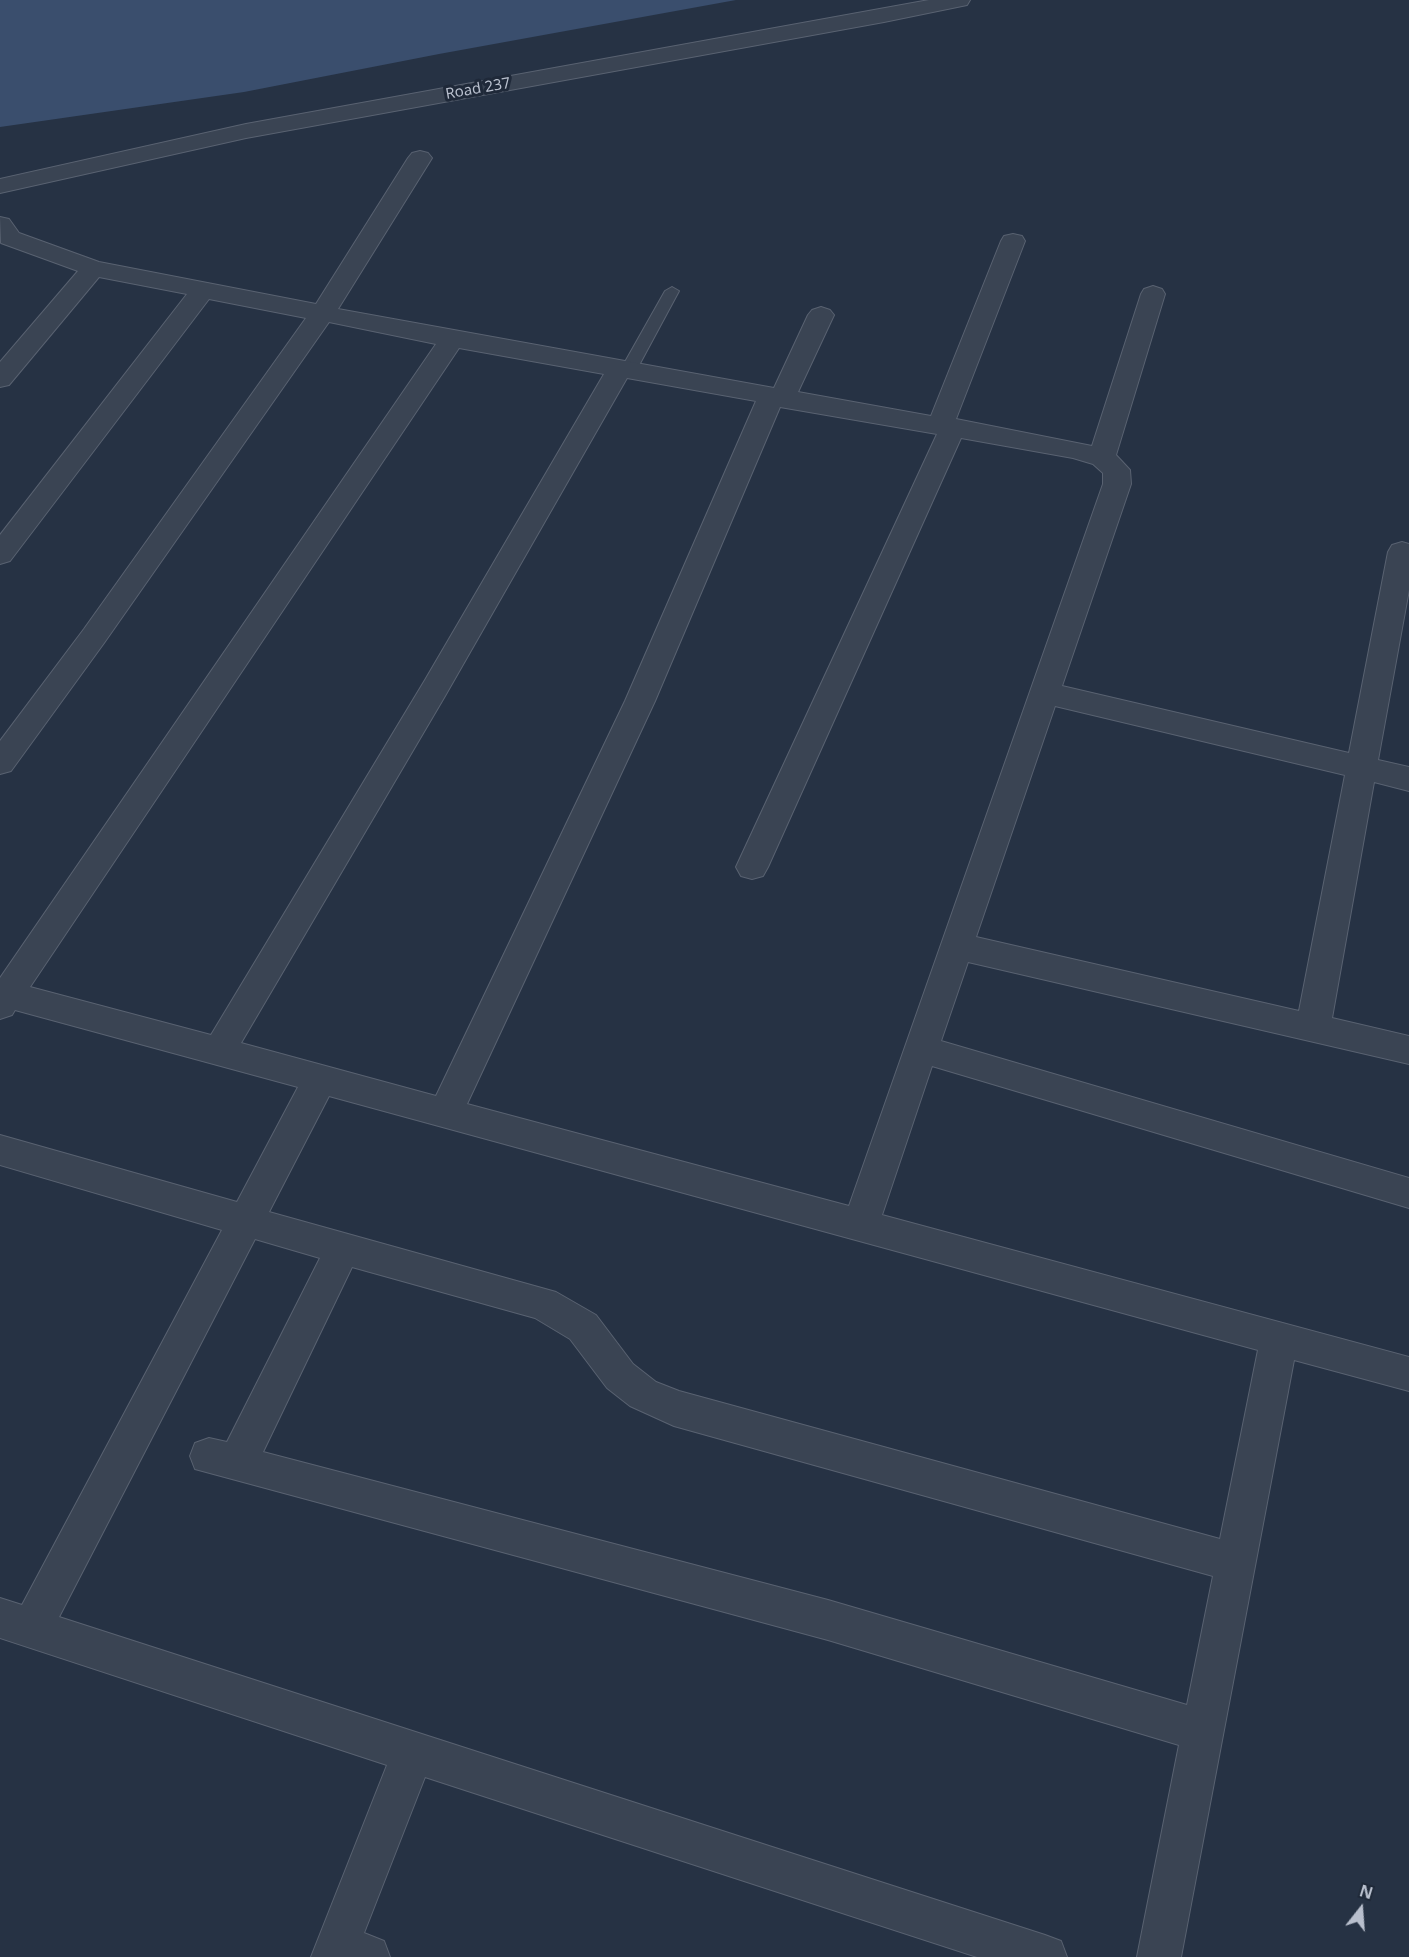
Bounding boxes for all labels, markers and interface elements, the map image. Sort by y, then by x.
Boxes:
street label: Road 237 [444,74,512,104]
north arrow [1331,1879,1391,1939]
text: N [1357,1879,1376,1904]

